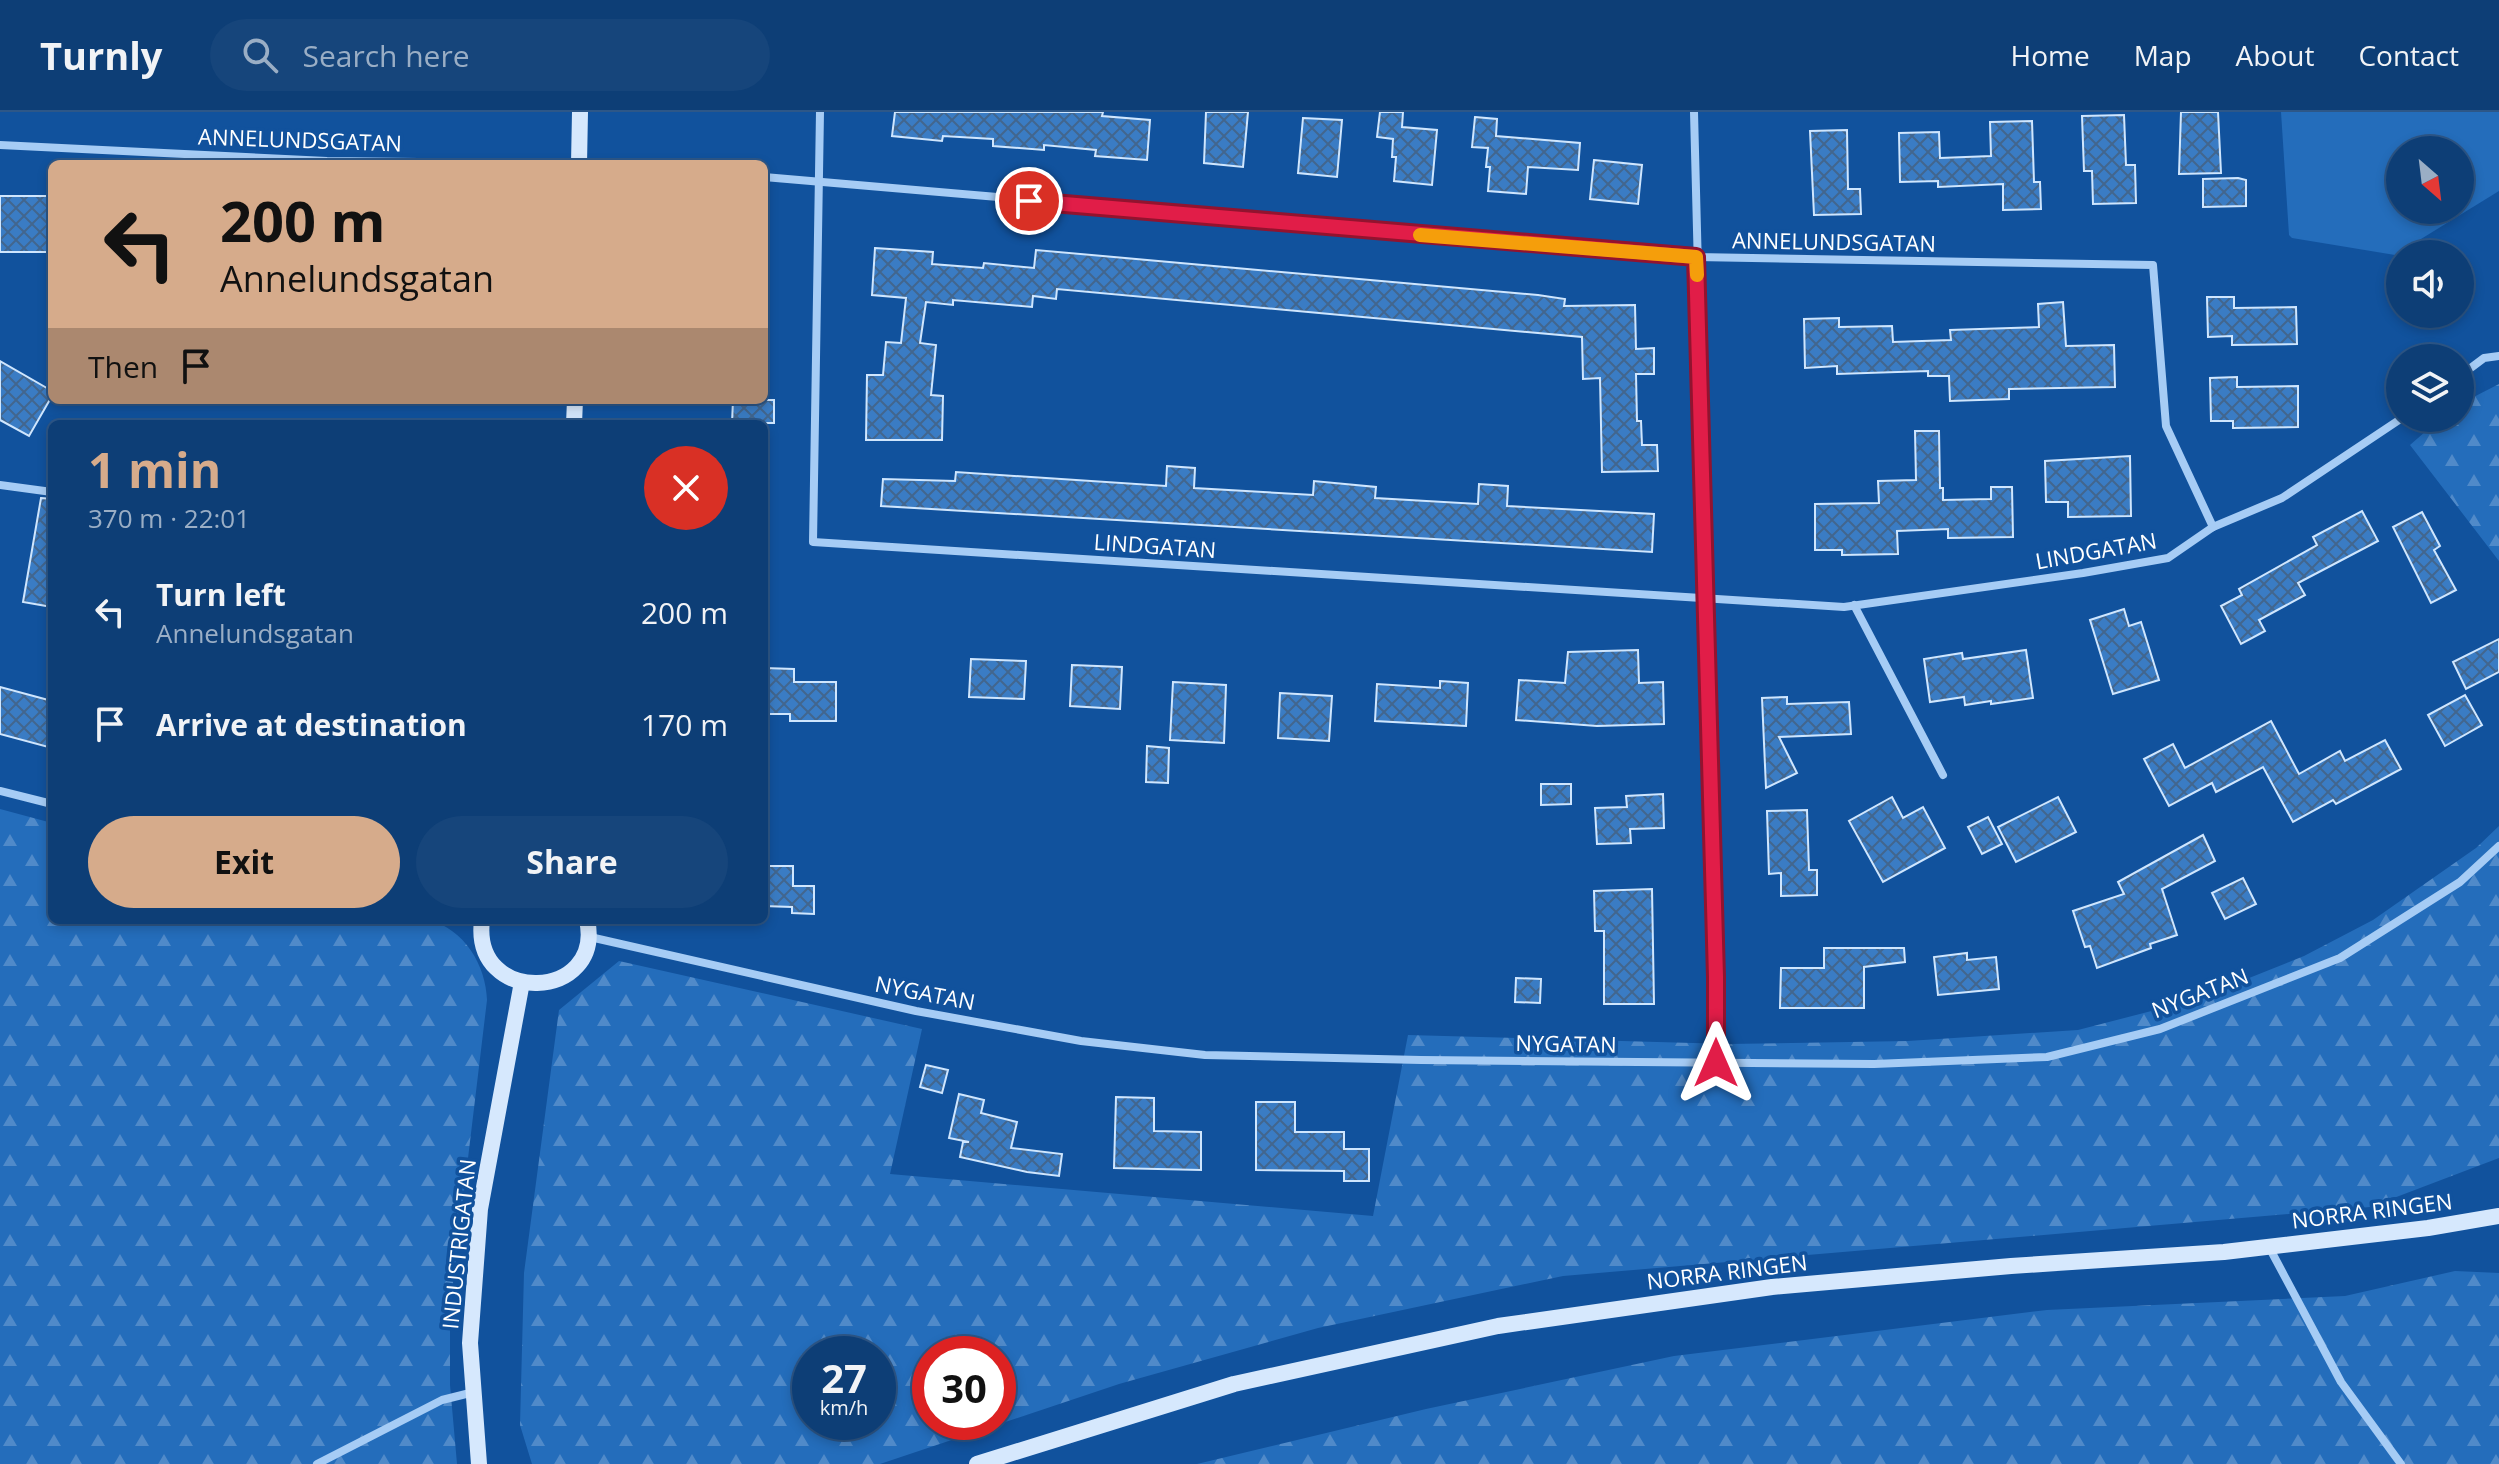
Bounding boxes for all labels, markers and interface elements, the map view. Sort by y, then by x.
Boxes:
search box [210,19,770,91]
text: Turnly [40,29,162,81]
icon: search [238,33,282,77]
text: Search here [302,35,470,76]
text: Home [2011,36,2090,74]
text: Map [2134,36,2192,74]
text: About [2236,36,2314,74]
text: Contact [2358,36,2459,74]
street label: ANNELUNDSGATAN [198,120,402,158]
north arrow [2386,136,2474,224]
map controls [2386,136,2474,432]
pin [995,167,1063,235]
icon: arrive [1007,179,1051,223]
text: 200 m [220,182,386,258]
icon: left [88,192,192,296]
street label: ANNELUNDSGATAN [1732,224,1936,258]
button: sound [2386,240,2474,328]
text: Annelundsgatan [220,254,494,303]
icon: arrive [174,344,218,388]
button: layers [2386,344,2474,432]
text: Then [88,346,158,387]
text: 1 min [88,437,221,502]
button: close [644,446,728,530]
text: 370 m · 22:01 [88,500,250,536]
street label: LINDGATAN [2033,525,2159,575]
street label: LINDGATAN [1093,526,1217,564]
text: Turn left [156,574,286,615]
icon: left [88,590,132,634]
text: 200 m [641,592,728,633]
text: Annelundsgatan [156,615,354,651]
icon: arrive [88,702,132,746]
text: Arrive at destination [156,704,467,745]
text: 170 m [641,704,728,745]
button: Exit [88,816,400,908]
button: Share [416,816,728,908]
street label: NYGATAN [2147,960,2252,1024]
street label: NYGATAN [873,968,978,1016]
position arrow [1674,1021,1758,1105]
street label: NYGATAN [1515,1027,1617,1059]
street label: INDUSTRIGATAN [434,1157,482,1331]
street label: NORRA RINGEN [2290,1185,2454,1235]
street label: NORRA RINGEN [1645,1246,1809,1296]
speed limit sign: 30 [912,1336,1016,1440]
text: 27 [821,1350,867,1405]
text: km/h [820,1394,868,1421]

